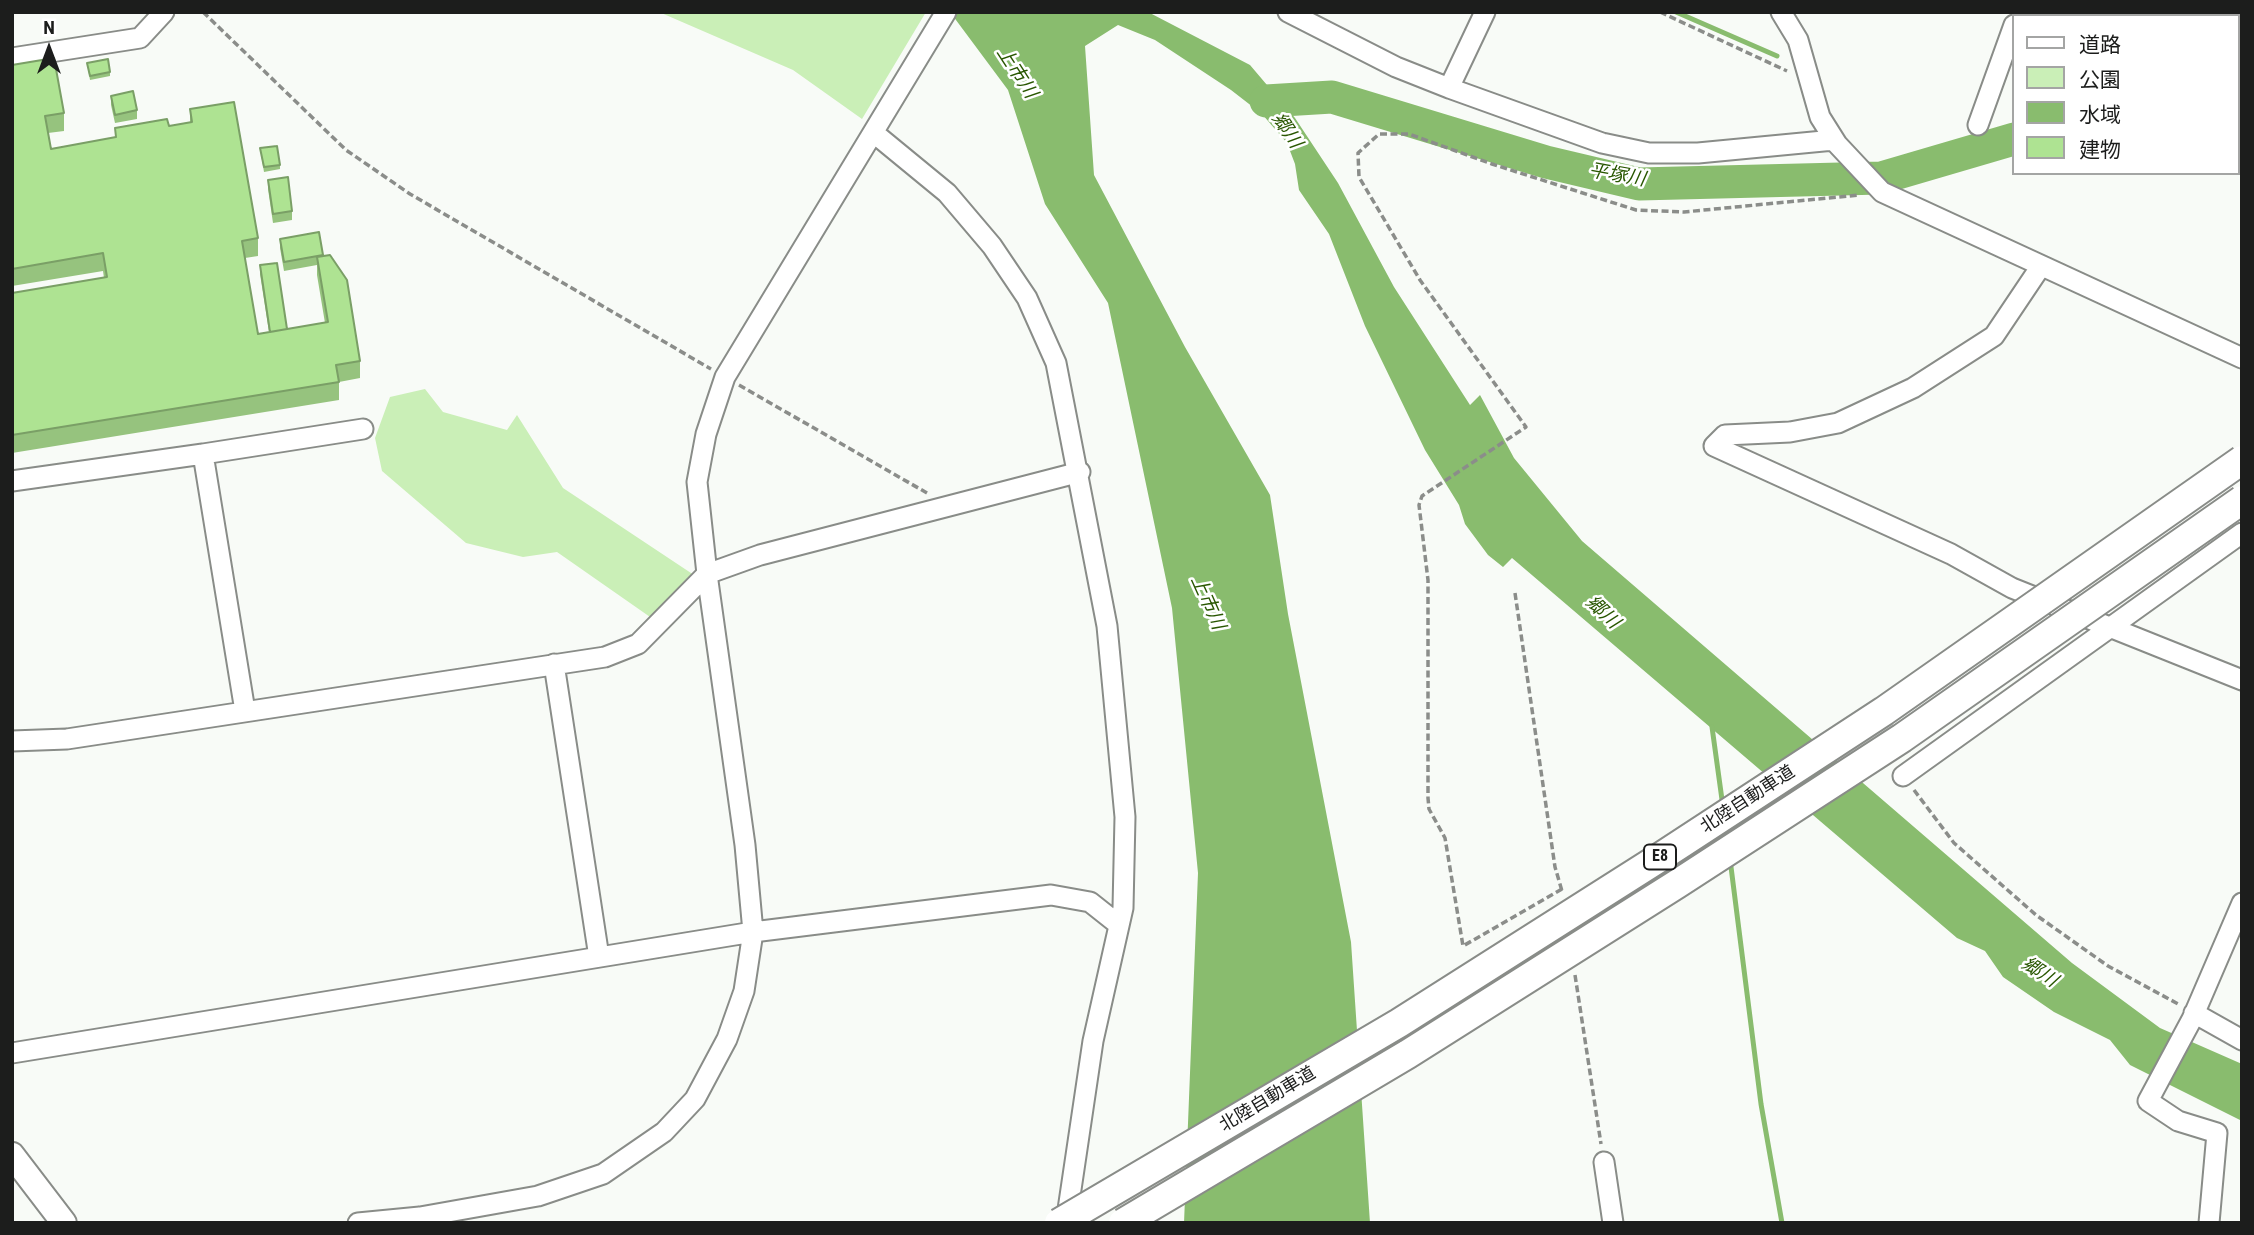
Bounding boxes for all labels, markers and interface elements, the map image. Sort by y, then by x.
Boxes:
north arrow [14,14,84,84]
legend [2012,14,2240,175]
text: N [43,16,55,39]
text: 道路 [2079,33,2121,57]
water label: 上市川 [991,43,1041,103]
text: 公園 [2079,68,2121,92]
text: 水域 [2079,103,2121,127]
water label: 郷川 [1266,109,1306,153]
text: 建物 [2079,138,2121,162]
water label: 平塚川 [1587,160,1647,192]
water label: 上市川 [1185,572,1229,634]
water label: 郷川 [1580,592,1624,634]
street label: 北陸自動車道 [1697,762,1799,838]
road number: E8 [1644,844,1676,870]
water label: 郷川 [2017,953,2061,993]
street label: 北陸自動車道 [1216,1063,1320,1137]

